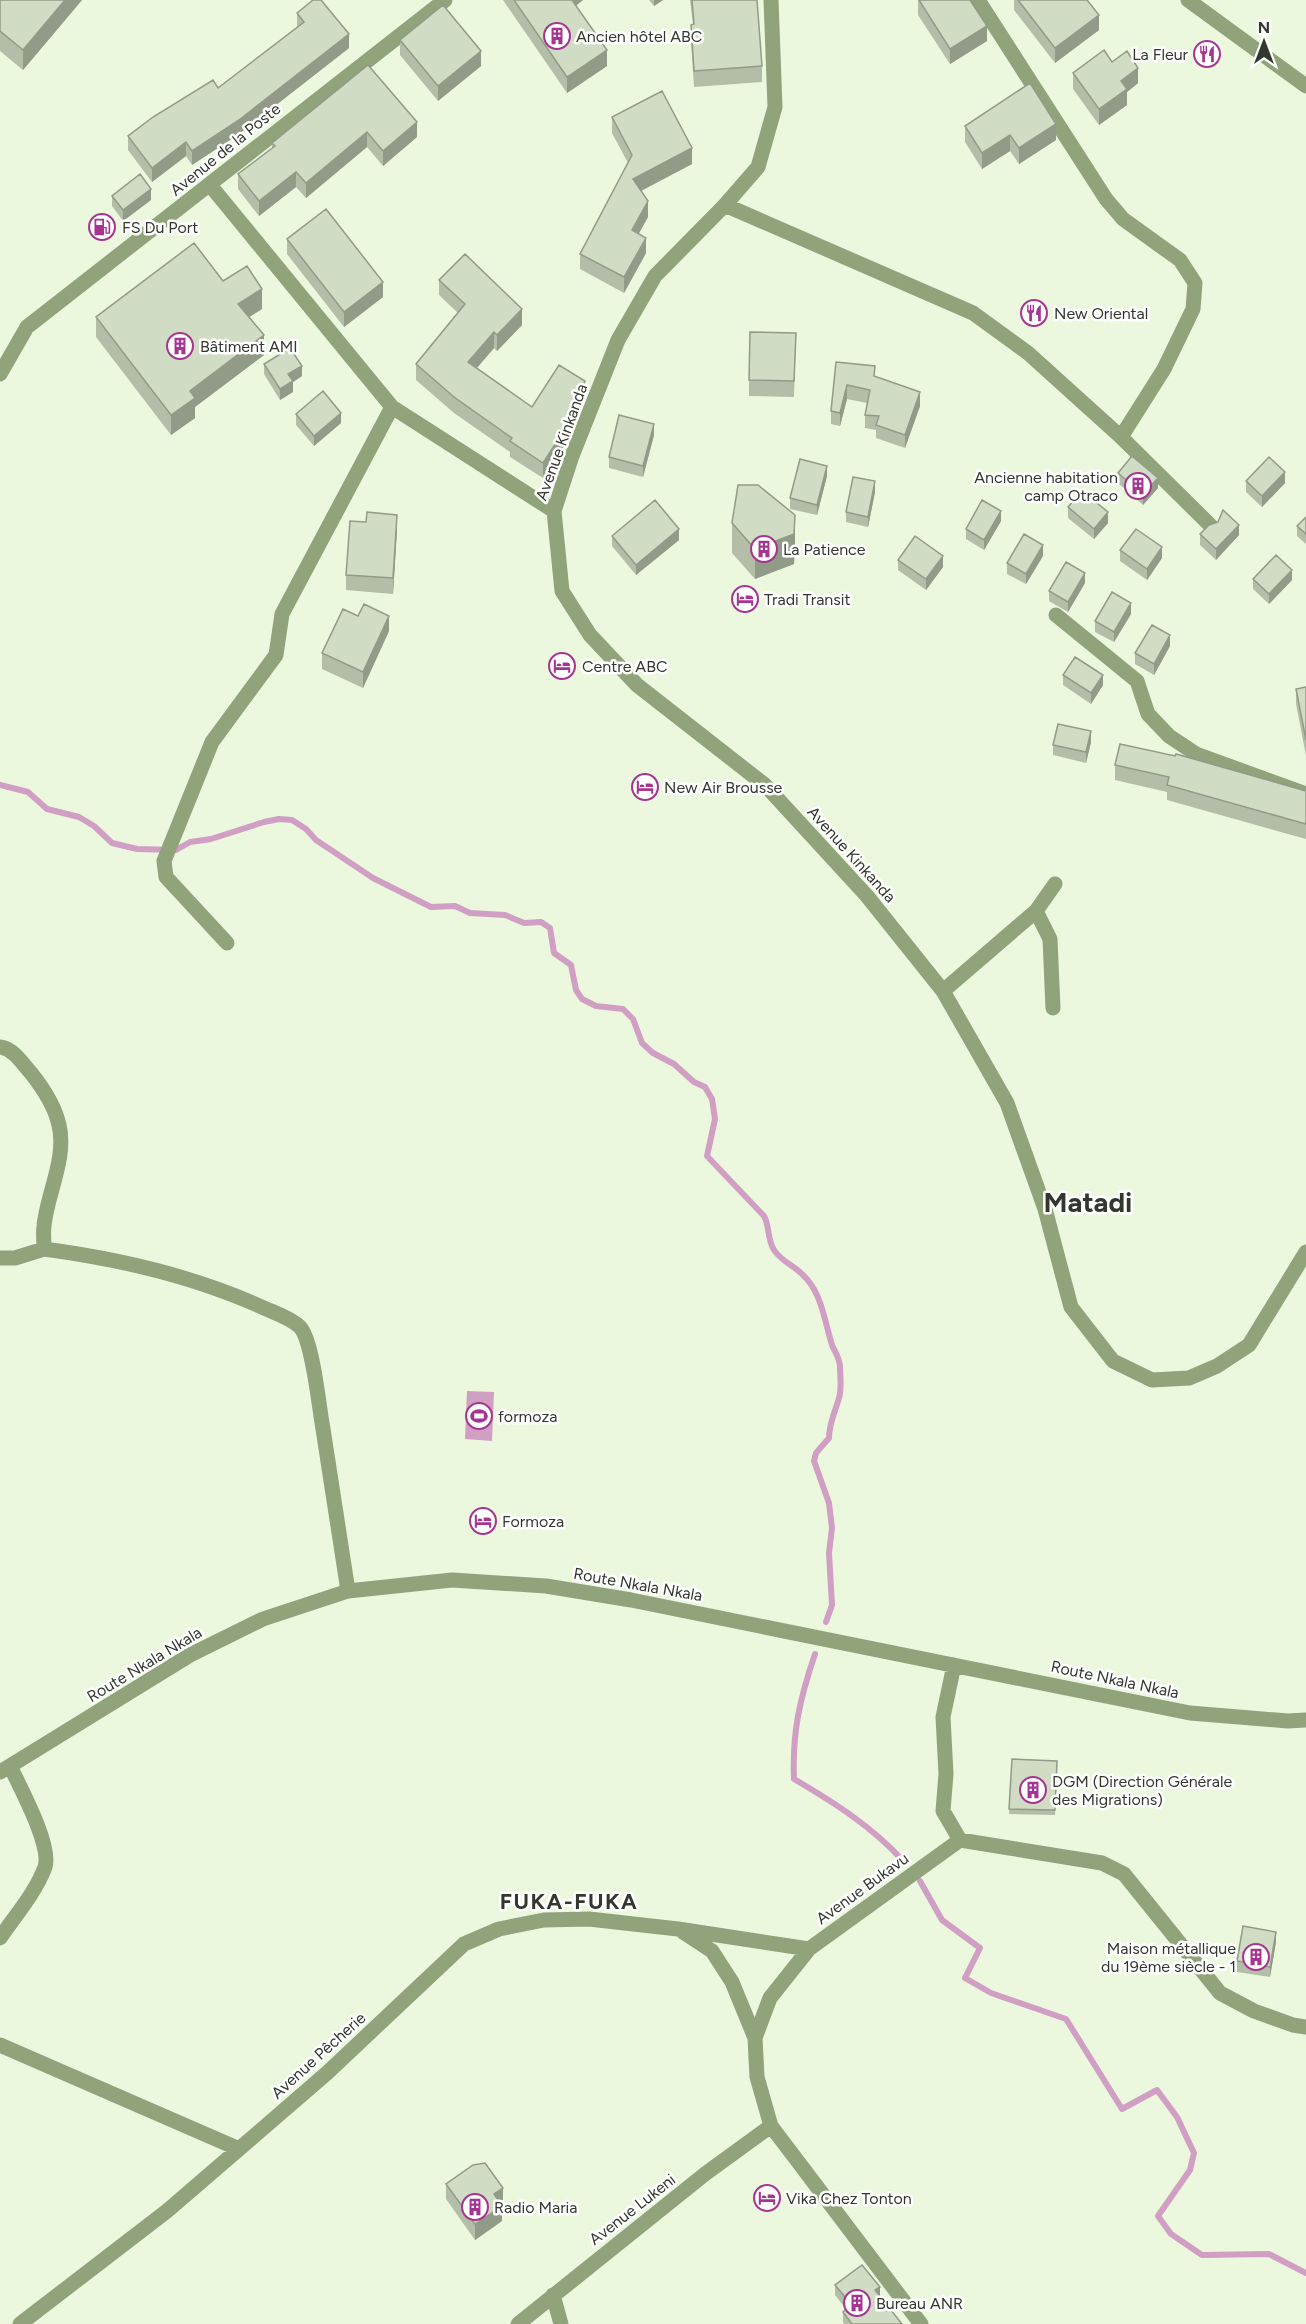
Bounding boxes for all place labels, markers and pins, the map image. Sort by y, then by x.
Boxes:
building icon: Ancien hôtel ABC [542,21,572,51]
place label: Ancien hôtel ABC [576,27,702,46]
restaurant icon: La Fleur [1192,39,1222,69]
place label: La Fleur [1132,45,1189,64]
fuel station icon: FS Du Port [87,212,117,242]
place label: FS Du Port [122,218,198,237]
restaurant icon: New Oriental [1019,298,1049,328]
place label: New Oriental [1054,304,1148,323]
building icon: Bâtiment AMI [165,331,195,361]
place label: Bâtiment AMI [200,337,298,356]
place label: Ancienne habitation camp Otraco [974,468,1118,505]
building icon: Ancienne habitation camp Otraco [1123,471,1153,501]
building icon: La Patience [749,534,779,564]
place label: La Patience [783,540,866,559]
hotel icon: Tradi Transit [730,584,760,614]
place label: Tradi Transit [764,590,851,609]
hotel icon: Centre ABC [547,651,577,681]
place label: Centre ABC [582,657,668,676]
hotel icon: New Air Brousse [630,772,660,802]
place label: New Air Brousse [664,778,783,797]
sports icon: formoza [464,1401,494,1431]
place label: formoza [498,1407,557,1426]
hotel icon: Formoza [468,1506,498,1536]
place label: Formoza [502,1512,564,1531]
place label: DGM (Direction Générale des Migrations) [1052,1772,1232,1809]
building icon: DGM (Direction Générale des Migrations) [1018,1775,1048,1805]
place label: Maison métallique du 19ème siècle - 1 [1101,1939,1236,1976]
building icon: Maison métallique du 19ème siècle - 1 [1241,1942,1271,1972]
hotel icon: Vika Chez Tonton [752,2183,782,2213]
place label: Vika Chez Tonton [786,2189,912,2208]
building icon: Radio Maria [460,2192,490,2222]
place label: Radio Maria [494,2198,577,2217]
building icon: Bureau ANR [842,2288,872,2318]
place label: Bureau ANR [876,2294,963,2313]

